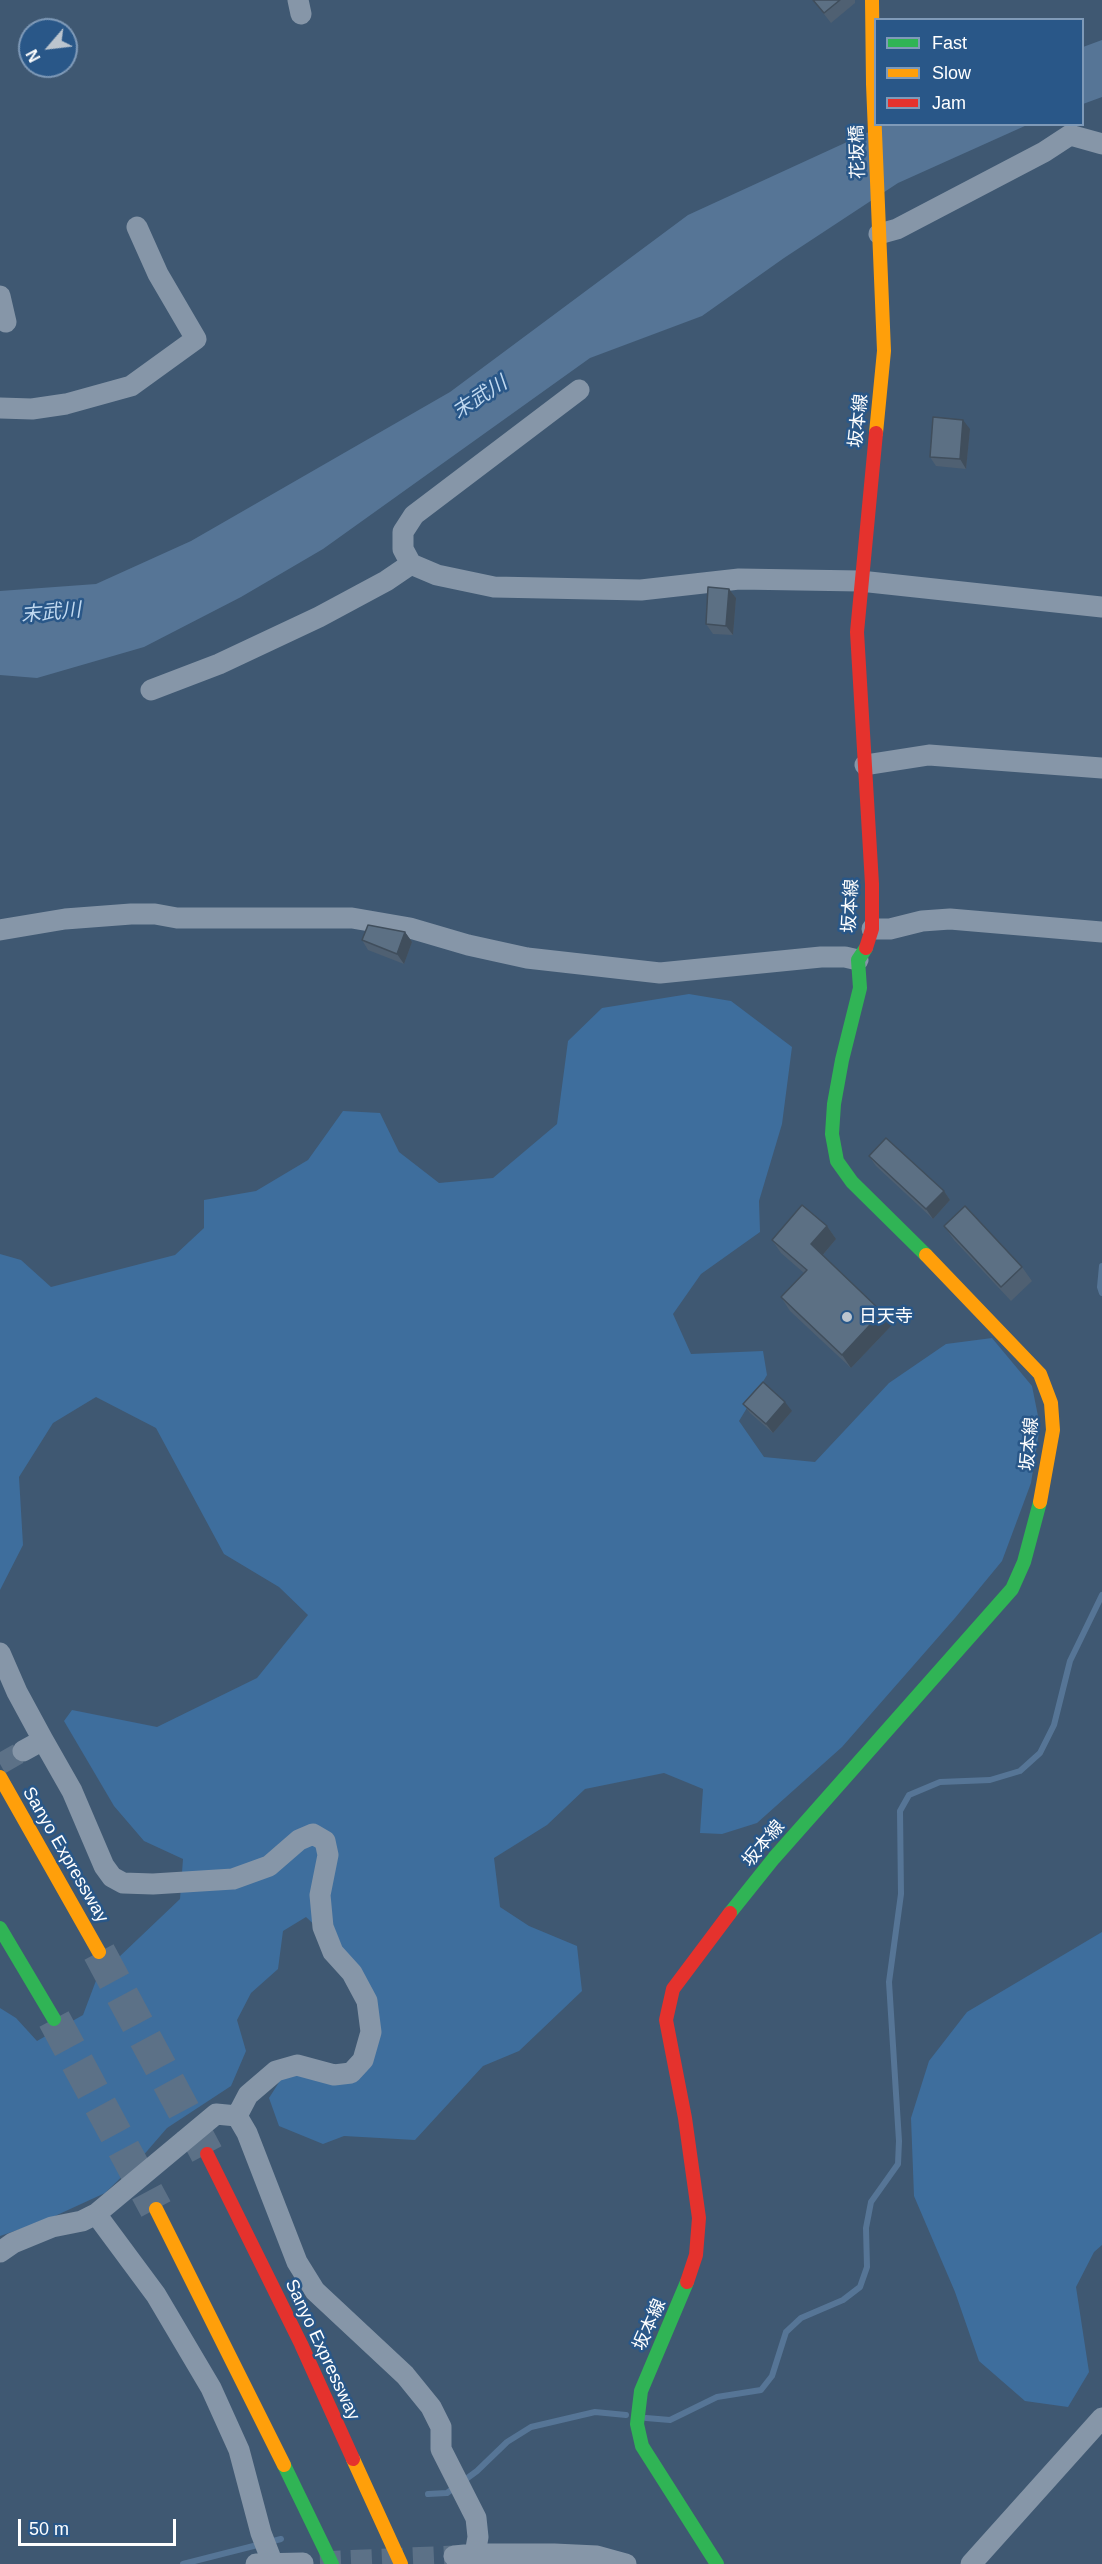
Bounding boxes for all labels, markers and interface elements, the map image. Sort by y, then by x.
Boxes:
north arrow [18,18,78,78]
legend [874,18,1084,126]
text: Fast [932,33,967,53]
text: N [23,47,44,65]
text: Slow [932,63,971,83]
text: Jam [932,93,966,113]
street label: 花坂橋 [846,125,870,179]
water label: 末武川 [448,372,512,424]
street label: 坂本線 [845,393,873,449]
water label: 末武川 [20,598,82,628]
street label: 坂本線 [839,878,863,934]
place label: 日天寺 [859,1306,913,1328]
marker: 日天寺 [840,1310,854,1324]
street label: 坂本線 [1017,1416,1043,1472]
street label: Sanyo Expressway [17,1783,113,1927]
street label: 坂本線 [738,1816,790,1872]
street label: Sanyo Expressway [280,2276,364,2424]
street label: 坂本線 [629,2296,671,2354]
scale bar [21,2507,178,2545]
text: 50 m [29,2519,69,2539]

